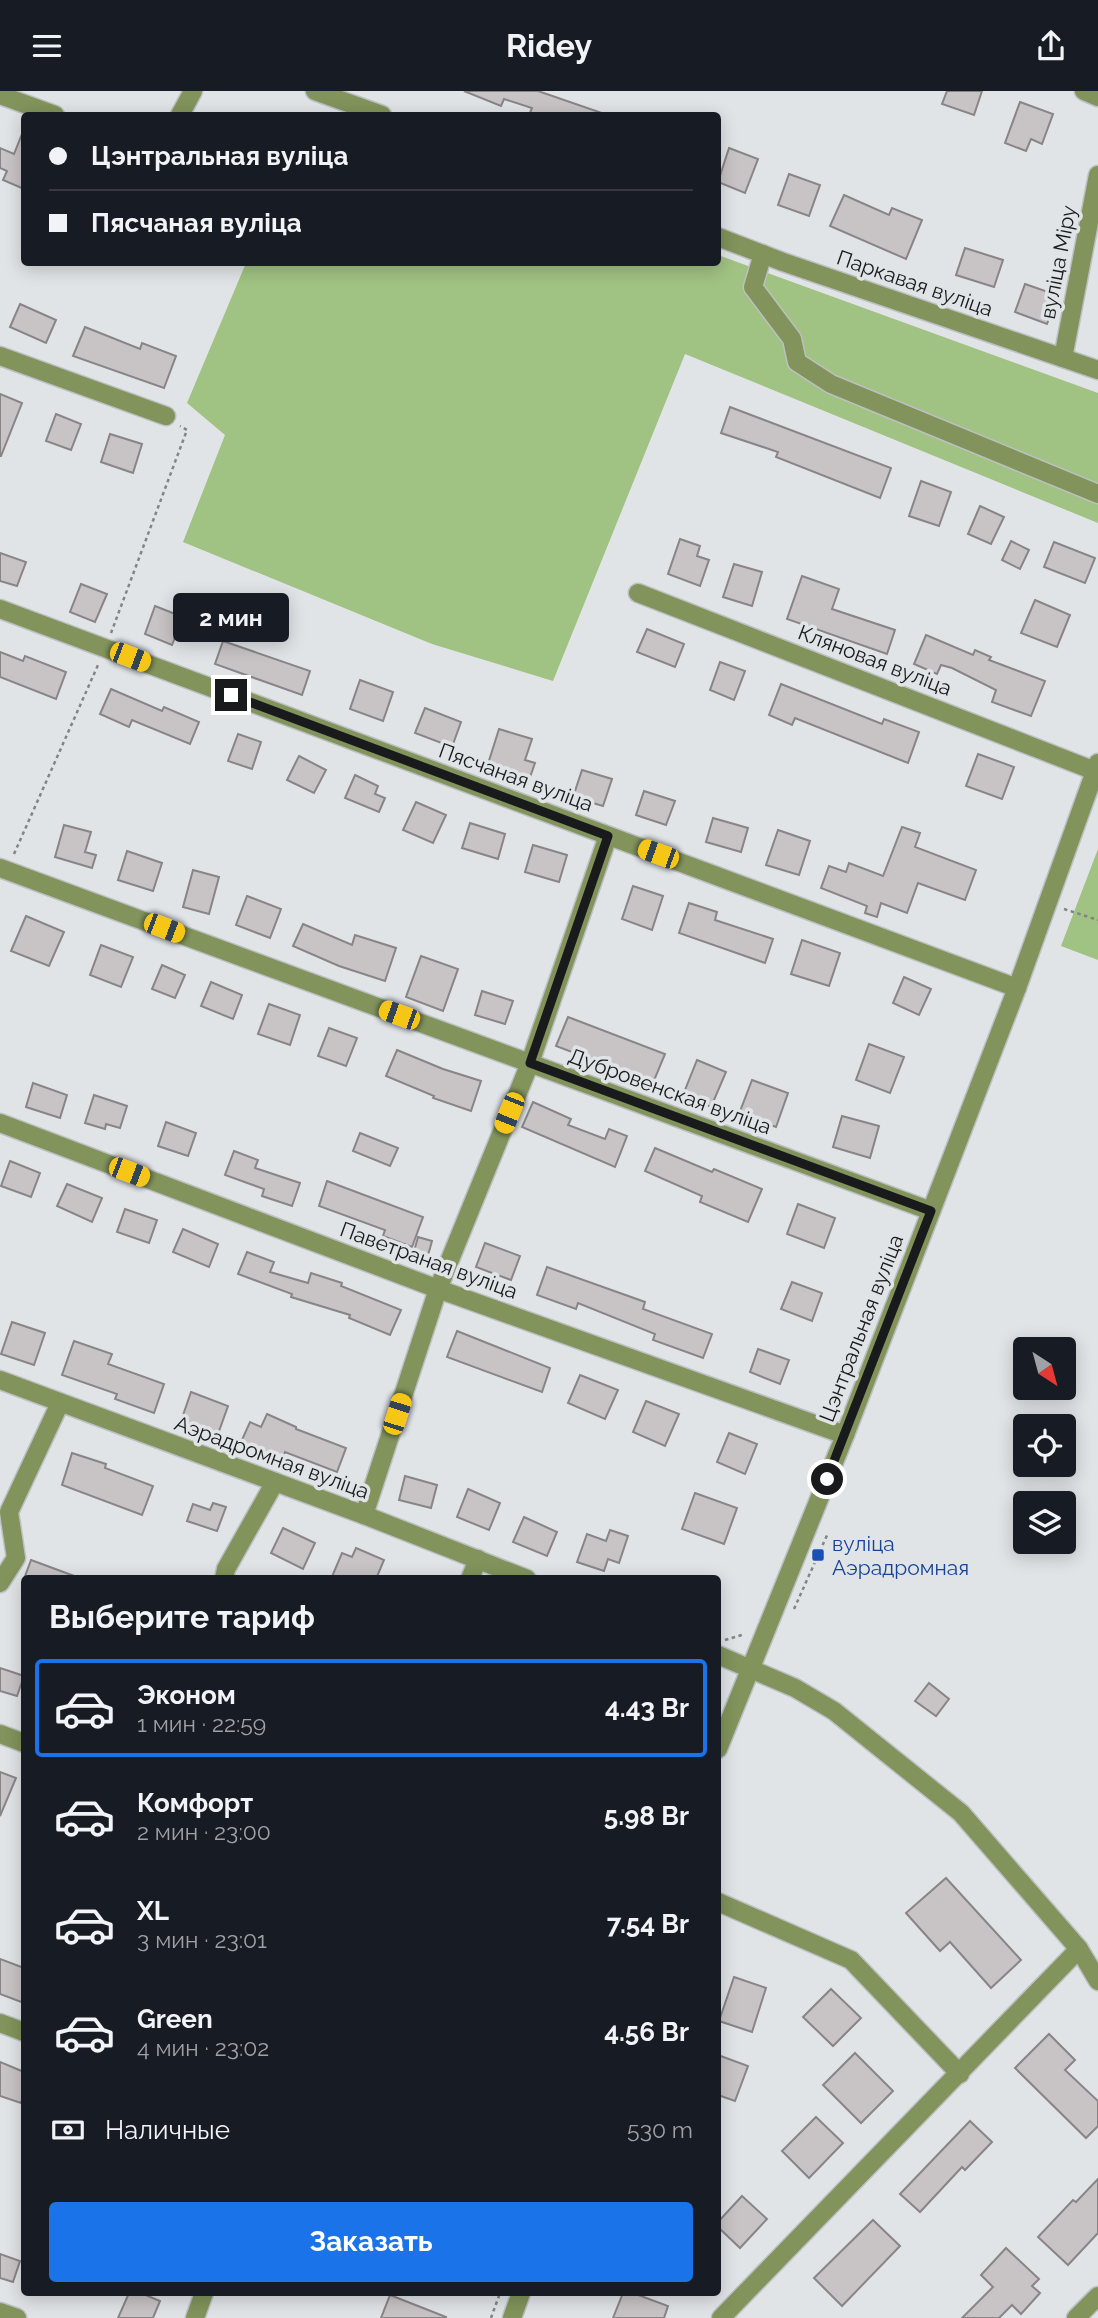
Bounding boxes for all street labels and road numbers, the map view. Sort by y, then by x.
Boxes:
street label: вуліца Міру [1035,203,1081,321]
street label: Паркавая вуліца [834,245,996,321]
street label: Кляновая вуліца [795,619,955,701]
street label: Пясчаная вуліца [435,737,597,817]
street label: Дубровенская вуліца [565,1043,775,1139]
street label: Паветраная вуліца [337,1216,521,1304]
street label: Цэнтральная вуліца [814,1231,908,1425]
street label: Аэрадромная вуліца [171,1410,373,1504]

